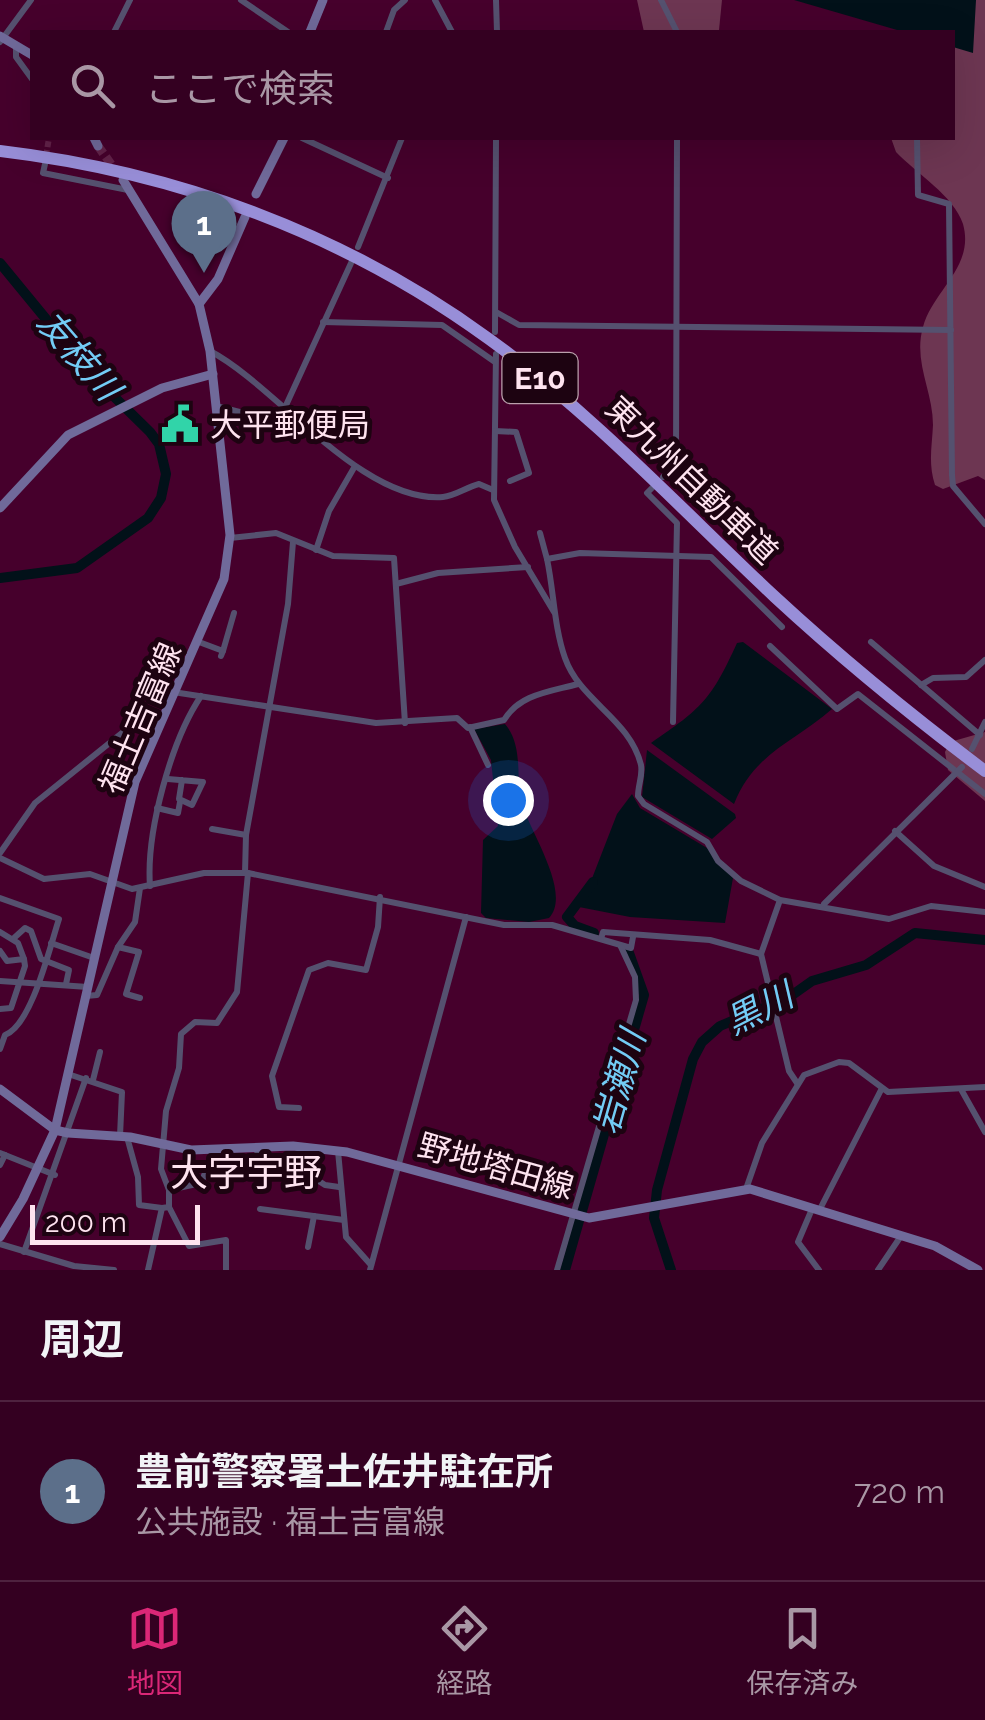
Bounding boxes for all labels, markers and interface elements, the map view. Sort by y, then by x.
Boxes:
search box [30,30,955,140]
icon: search [65,58,120,113]
text: ここで検索 [145,66,335,111]
pin: 1 [172,190,236,273]
water label: 友枝川 [29,302,132,411]
road number: E10 [502,353,578,403]
street label: 東九州自動車道 [599,389,785,571]
public building icon: 大平郵便局 [159,403,201,445]
place label: 大平郵便局 [210,406,370,443]
street label: 福土吉富線 [92,637,188,799]
your location [483,775,534,826]
water label: 黒川 [719,972,803,1042]
water label: 岩瀬川 [585,1022,654,1138]
street label: 野地塔田線 [414,1126,578,1206]
district label: 大字宇野 [170,1150,322,1195]
scale bar [30,1200,200,1244]
text: 200 m [45,1206,127,1239]
text: 周辺 [40,1315,124,1364]
text: 豊前警察署土佐井駐在所 [135,1449,553,1494]
text: 1 [65,1473,80,1510]
text: 720 m [854,1473,945,1510]
text: 公共施設 · 福土吉富線 [135,1503,445,1540]
tab: 地図 [127,1601,183,1701]
tab: 経路 [436,1601,492,1701]
tab: 保存済み [746,1601,858,1701]

